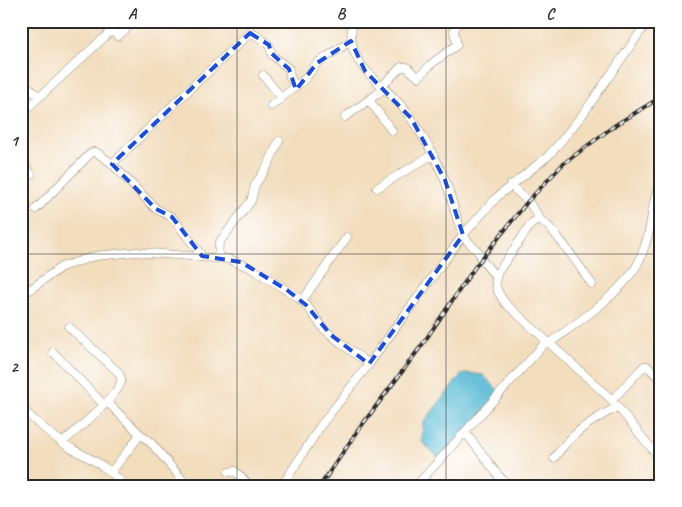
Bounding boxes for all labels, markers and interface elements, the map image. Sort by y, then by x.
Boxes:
text: A [128,4,138,24]
text: B [337,4,347,24]
text: C [546,4,556,24]
text: 1 [10,131,19,151]
text: 2 [10,357,19,377]

